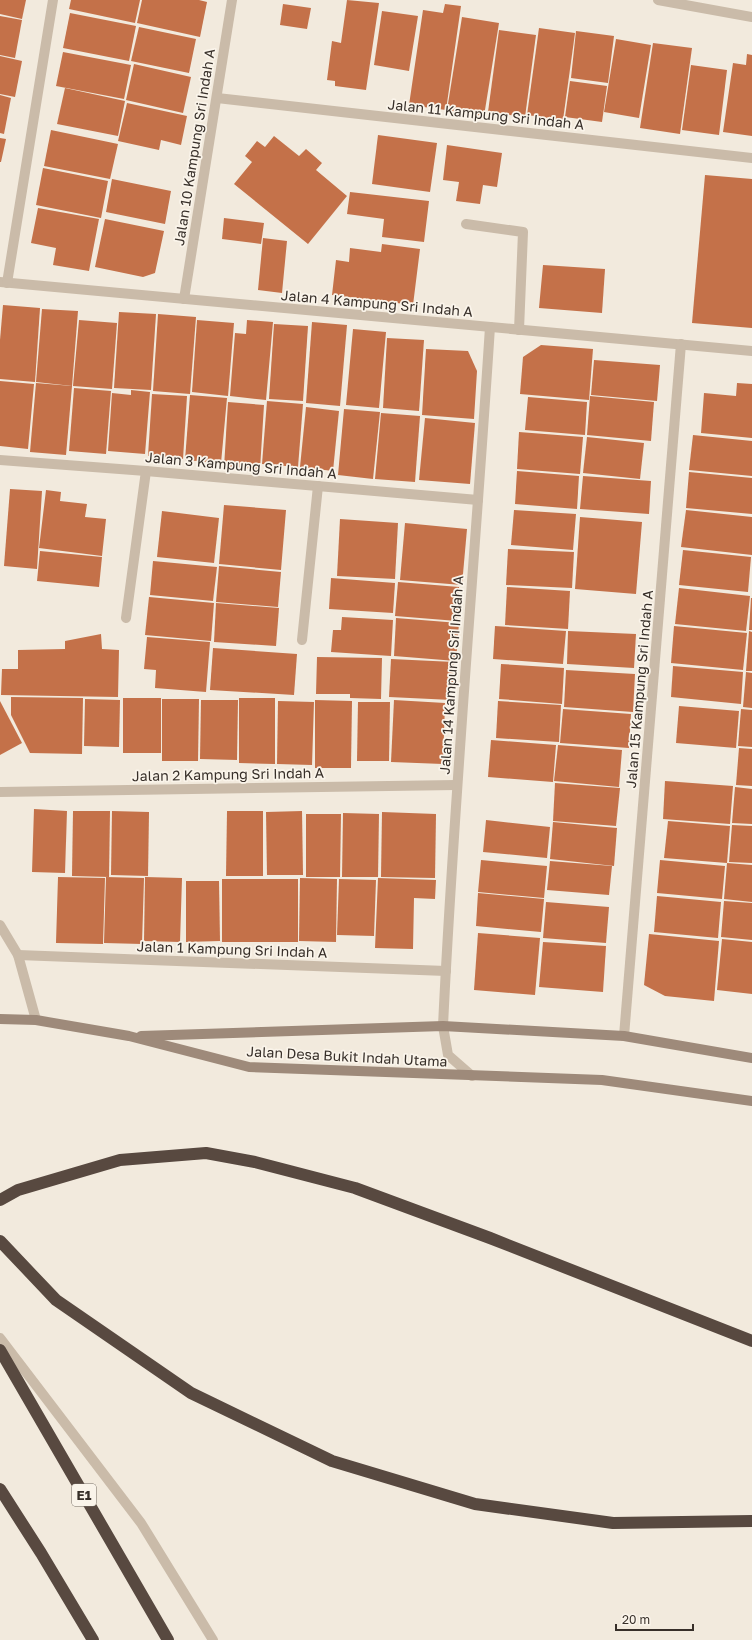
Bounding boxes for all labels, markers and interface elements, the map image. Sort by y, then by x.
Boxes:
street label: Jalan 10 Kampung Sri Indah A [170,47,218,247]
street label: Jalan 11 Kampung Sri Indah A [387,95,586,133]
street label: Jalan 4 Kampung Sri Indah A [280,286,474,320]
street label: Jalan 3 Kampung Sri Indah A [145,448,338,482]
street label: Jalan 14 Kampung Sri Indah A [436,574,466,775]
street label: Jalan 15 Kampung Sri Indah A [622,589,656,789]
street label: Jalan 2 Kampung Sri Indah A [132,764,325,784]
street label: Jalan 1 Kampung Sri Indah A [136,937,328,961]
street label: Jalan Desa Bukit Indah Utama [246,1042,448,1070]
road number: E1 [72,1484,96,1506]
scale bar [616,1606,693,1632]
text: 20 m [622,1612,650,1627]

